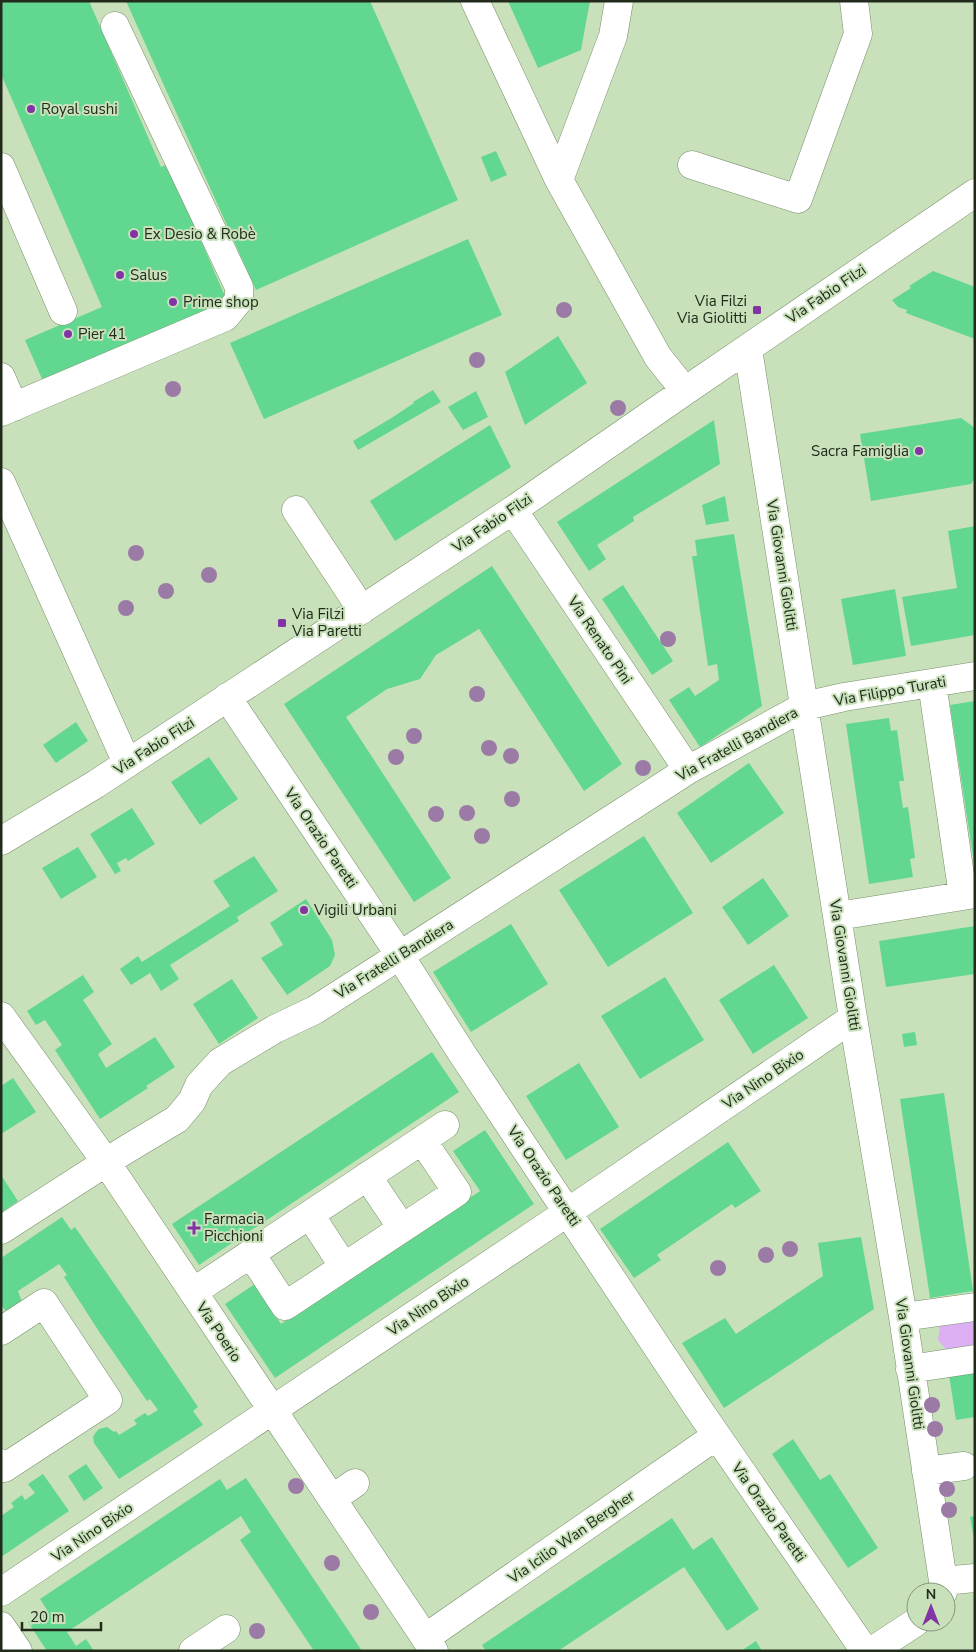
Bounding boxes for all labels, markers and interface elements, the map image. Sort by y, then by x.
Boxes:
place label: Royal sushi [41,99,118,119]
marker: Royal sushi [25,103,37,115]
place label: Ex Desio & Robè [144,224,256,244]
marker: Ex Desio & Robè [128,228,140,240]
street label: Via Fabio Filzi [781,260,870,329]
place label: Salus [130,265,167,285]
marker: Salus [114,269,126,281]
place label: Via Filzi Via Giolitti [676,291,747,328]
place label: Prime shop [183,292,259,312]
marker: Prime shop [167,296,179,308]
marker: Via Filzi Via Giolitti [751,304,763,316]
place label: Pier 41 [78,324,126,344]
marker: Pier 41 [62,328,74,340]
place label: Sacra Famiglia [811,441,909,461]
marker: Sacra Famiglia [913,445,925,457]
street label: Via Fabio Filzi [447,489,536,558]
street label: Via Giovanni Giolitti [762,497,802,632]
street label: Via Renato Pini [563,591,637,688]
place label: Via Filzi Via Paretti [291,604,362,641]
marker: Via Filzi Via Paretti [276,617,288,629]
street label: Via Filippo Turati [832,671,948,711]
street label: Via Fratelli Bandiera [672,702,801,786]
street label: Via Fabio Filzi [109,712,198,780]
street label: Via Orazio Paretti [279,783,362,892]
street label: Via Giovanni Giolitti [825,897,865,1032]
place label: Vigili Urbani [313,900,397,920]
marker: Vigili Urbani [298,904,310,916]
street label: Via Fratelli Bandiera [330,914,457,1004]
street label: Via Nino Bixio [718,1044,808,1114]
street label: Via Orazio Paretti [502,1121,585,1230]
place label: Farmacia Picchioni [204,1209,264,1246]
marker: Farmacia Picchioni [188,1222,200,1234]
street label: Via Nino Bixio [383,1271,473,1341]
street label: Via Giovanni Giolitti [891,1296,929,1431]
street label: Via Poerio [191,1297,246,1366]
street label: Via Orazio Paretti [727,1457,811,1566]
street label: Via Icilio Wan Bergher [503,1485,639,1589]
street label: Via Nino Bixio [47,1497,137,1567]
north arrow [906,1582,956,1632]
text: N [926,1585,936,1604]
scale bar [22,1600,101,1632]
text: 20 m [30,1607,65,1627]

